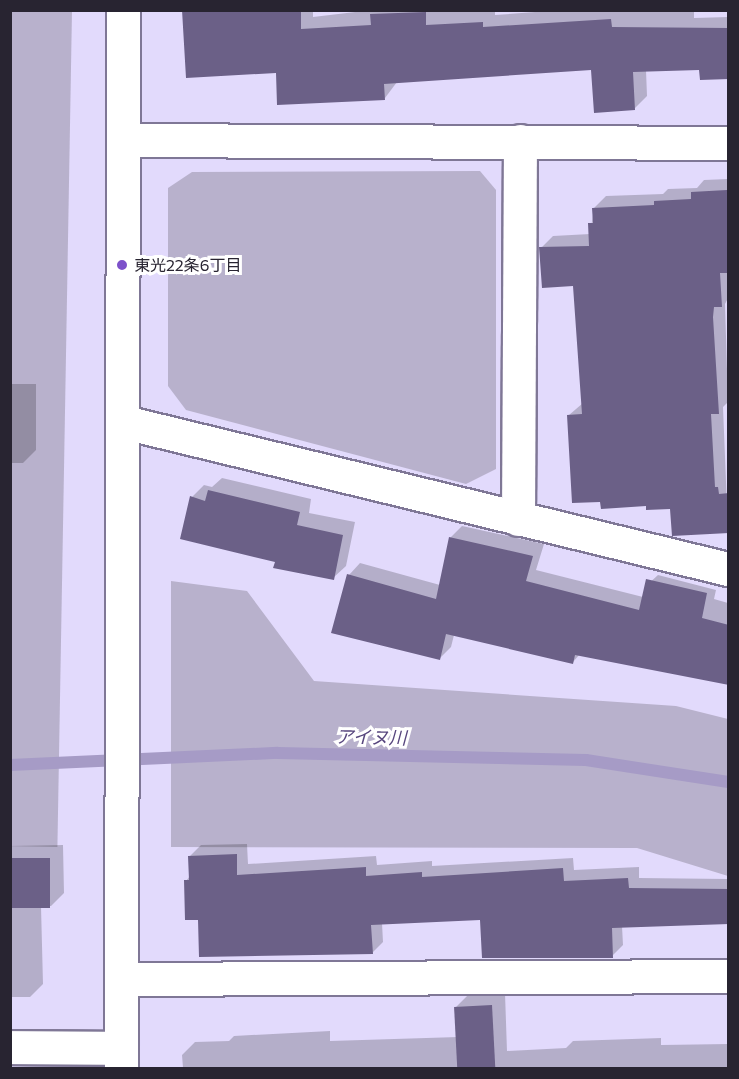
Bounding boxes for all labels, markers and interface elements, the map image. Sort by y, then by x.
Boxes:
place label: 東光22条6丁目 [134,255,241,275]
marker: 東光22条6丁目 [115,258,129,272]
water label: アイヌ川 [335,726,407,748]

